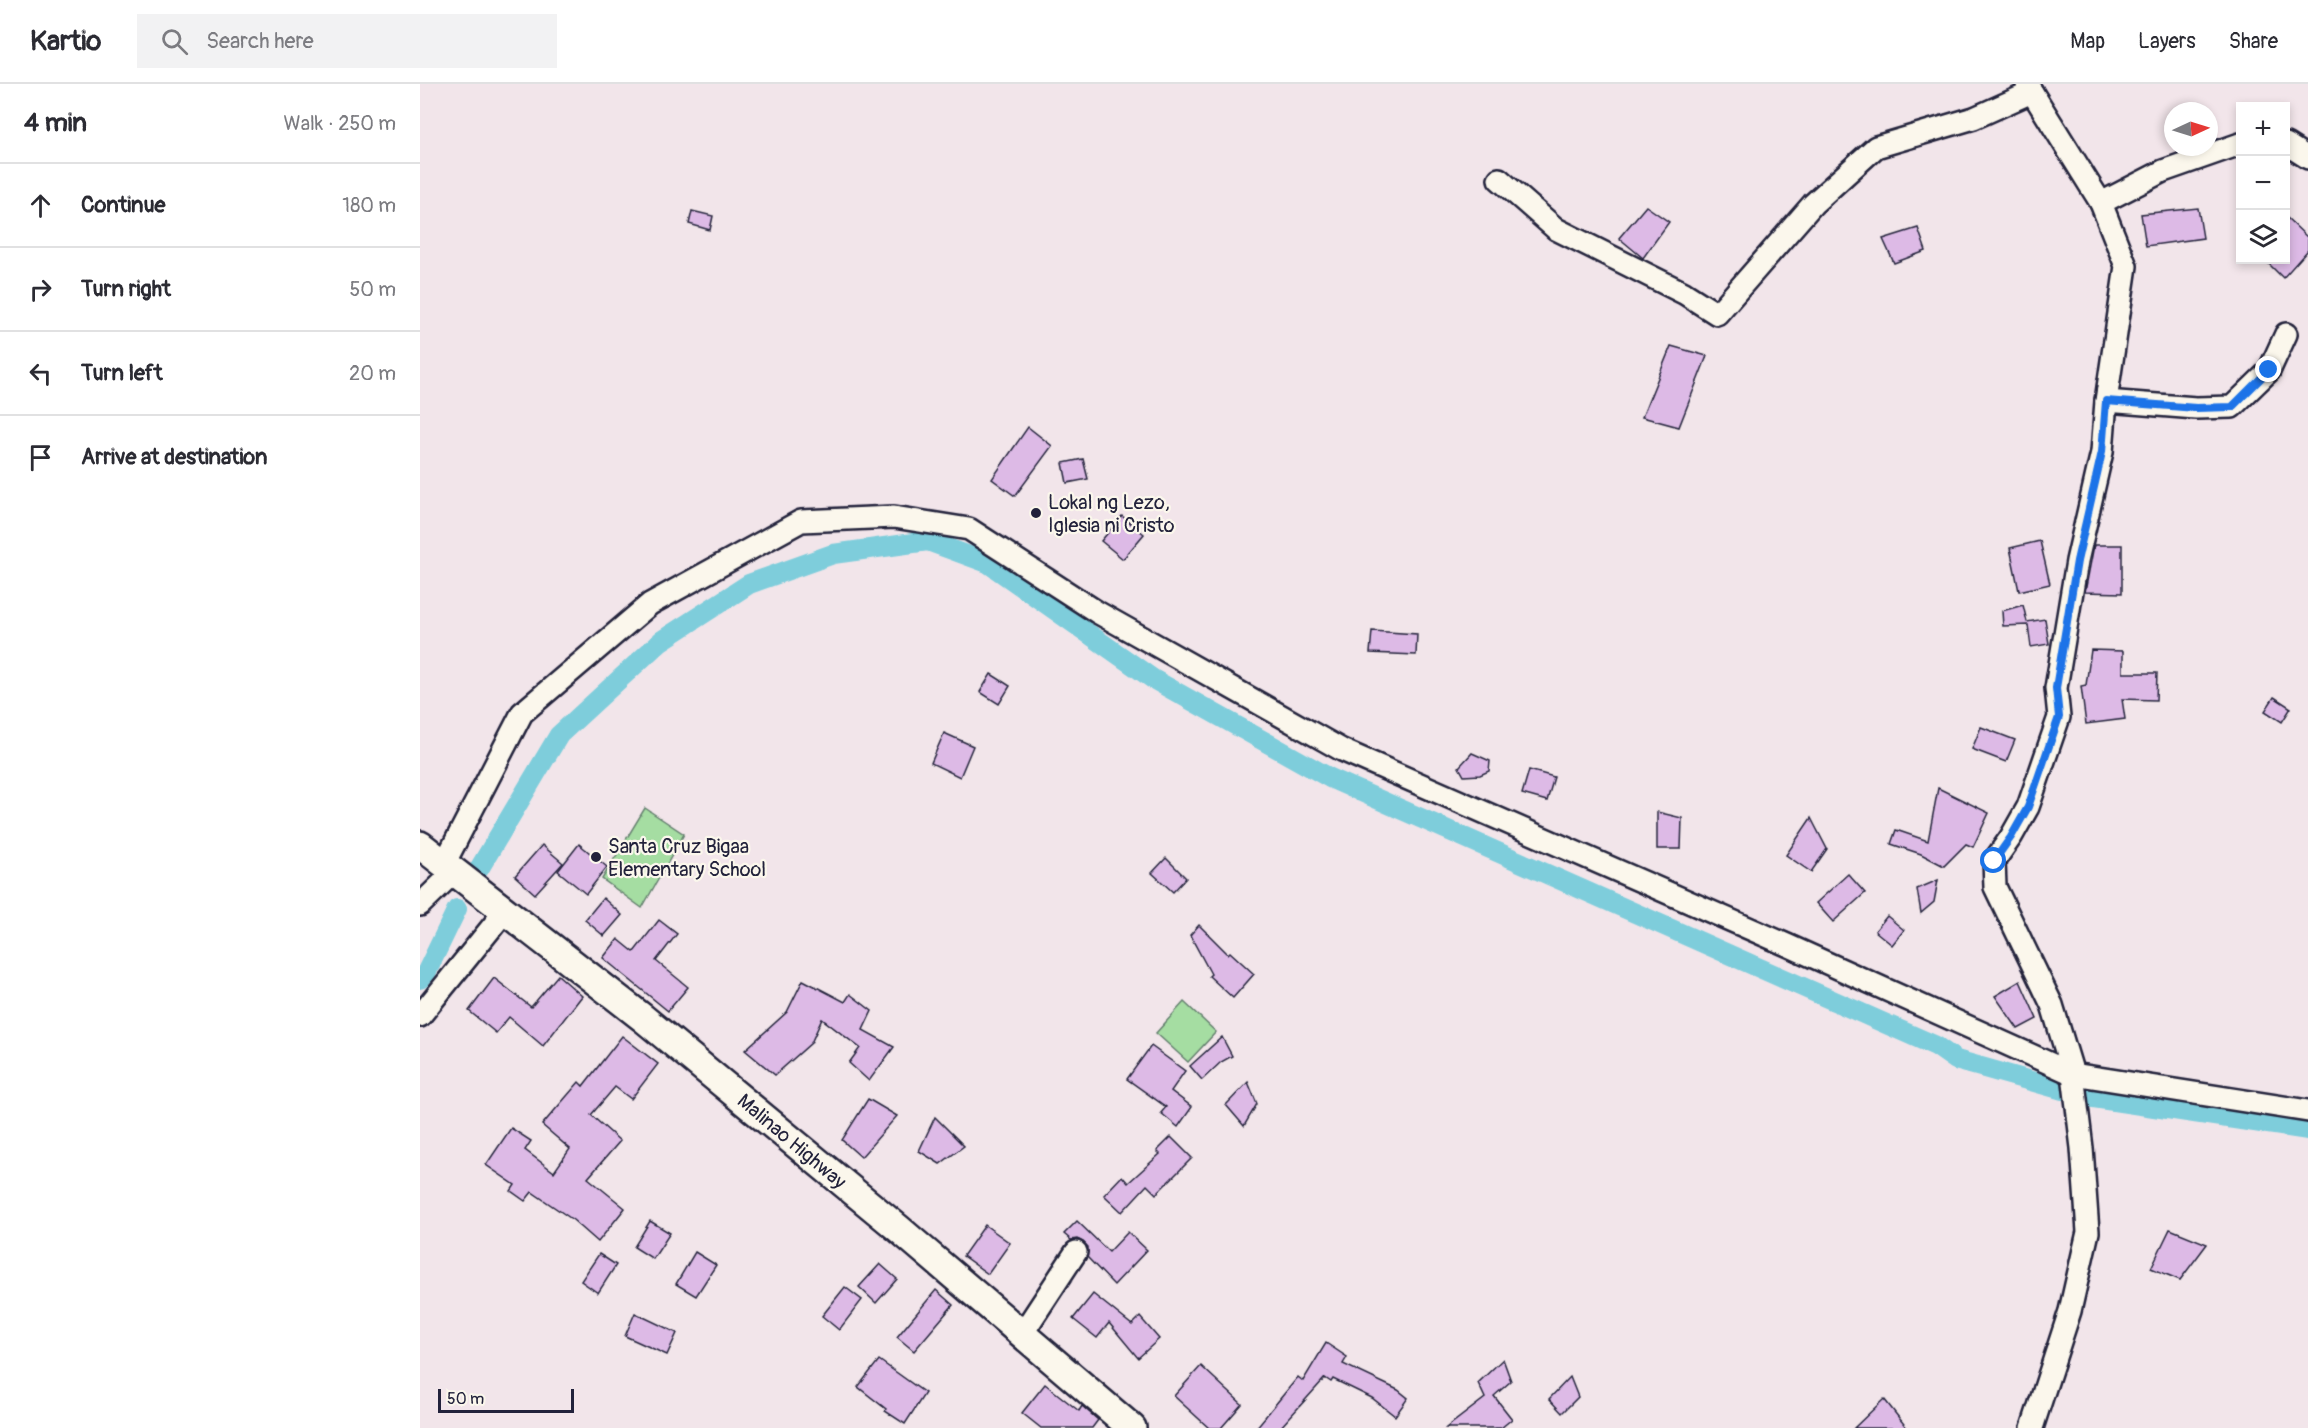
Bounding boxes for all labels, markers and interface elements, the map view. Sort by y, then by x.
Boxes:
search box [137,14,557,68]
text: Kartio [30,24,101,59]
icon: search [158,25,191,58]
text: Search here [206,27,314,55]
text: Map [2070,28,2105,55]
text: Layers [2138,28,2196,55]
text: Share [2229,28,2278,55]
north arrow [2164,102,2218,156]
map controls [2236,102,2290,264]
button: + [2236,102,2290,156]
text: 4 min [24,107,87,139]
text: Walk · 250 m [284,111,396,136]
button: − [2236,156,2290,210]
icon: ahead [24,189,57,222]
text: Continue [81,191,165,219]
text: 180 m [342,193,396,218]
button: layers [2236,210,2290,264]
icon: right [24,273,57,306]
text: Turn right [81,275,171,303]
text: 50 m [349,277,396,302]
route end [2255,356,2281,382]
icon: left [24,357,57,390]
text: Turn left [81,359,163,387]
text: 20 m [349,361,396,386]
icon: arrive [24,441,57,474]
text: Arrive at destination [81,443,267,471]
place label: Lokal ng Lezo, Iglesia ni Cristo [1048,490,1175,538]
marker: Lokal ng Lezo, Iglesia ni Cristo [1029,506,1043,520]
place label: Santa Cruz Bigaa Elementary School [608,834,766,882]
route start [1980,847,2006,873]
marker: Santa Cruz Bigaa Elementary School [589,850,603,864]
street label: Malinao Highway [732,1089,852,1195]
scale bar [438,1386,574,1414]
text: 50 m [447,1389,484,1409]

